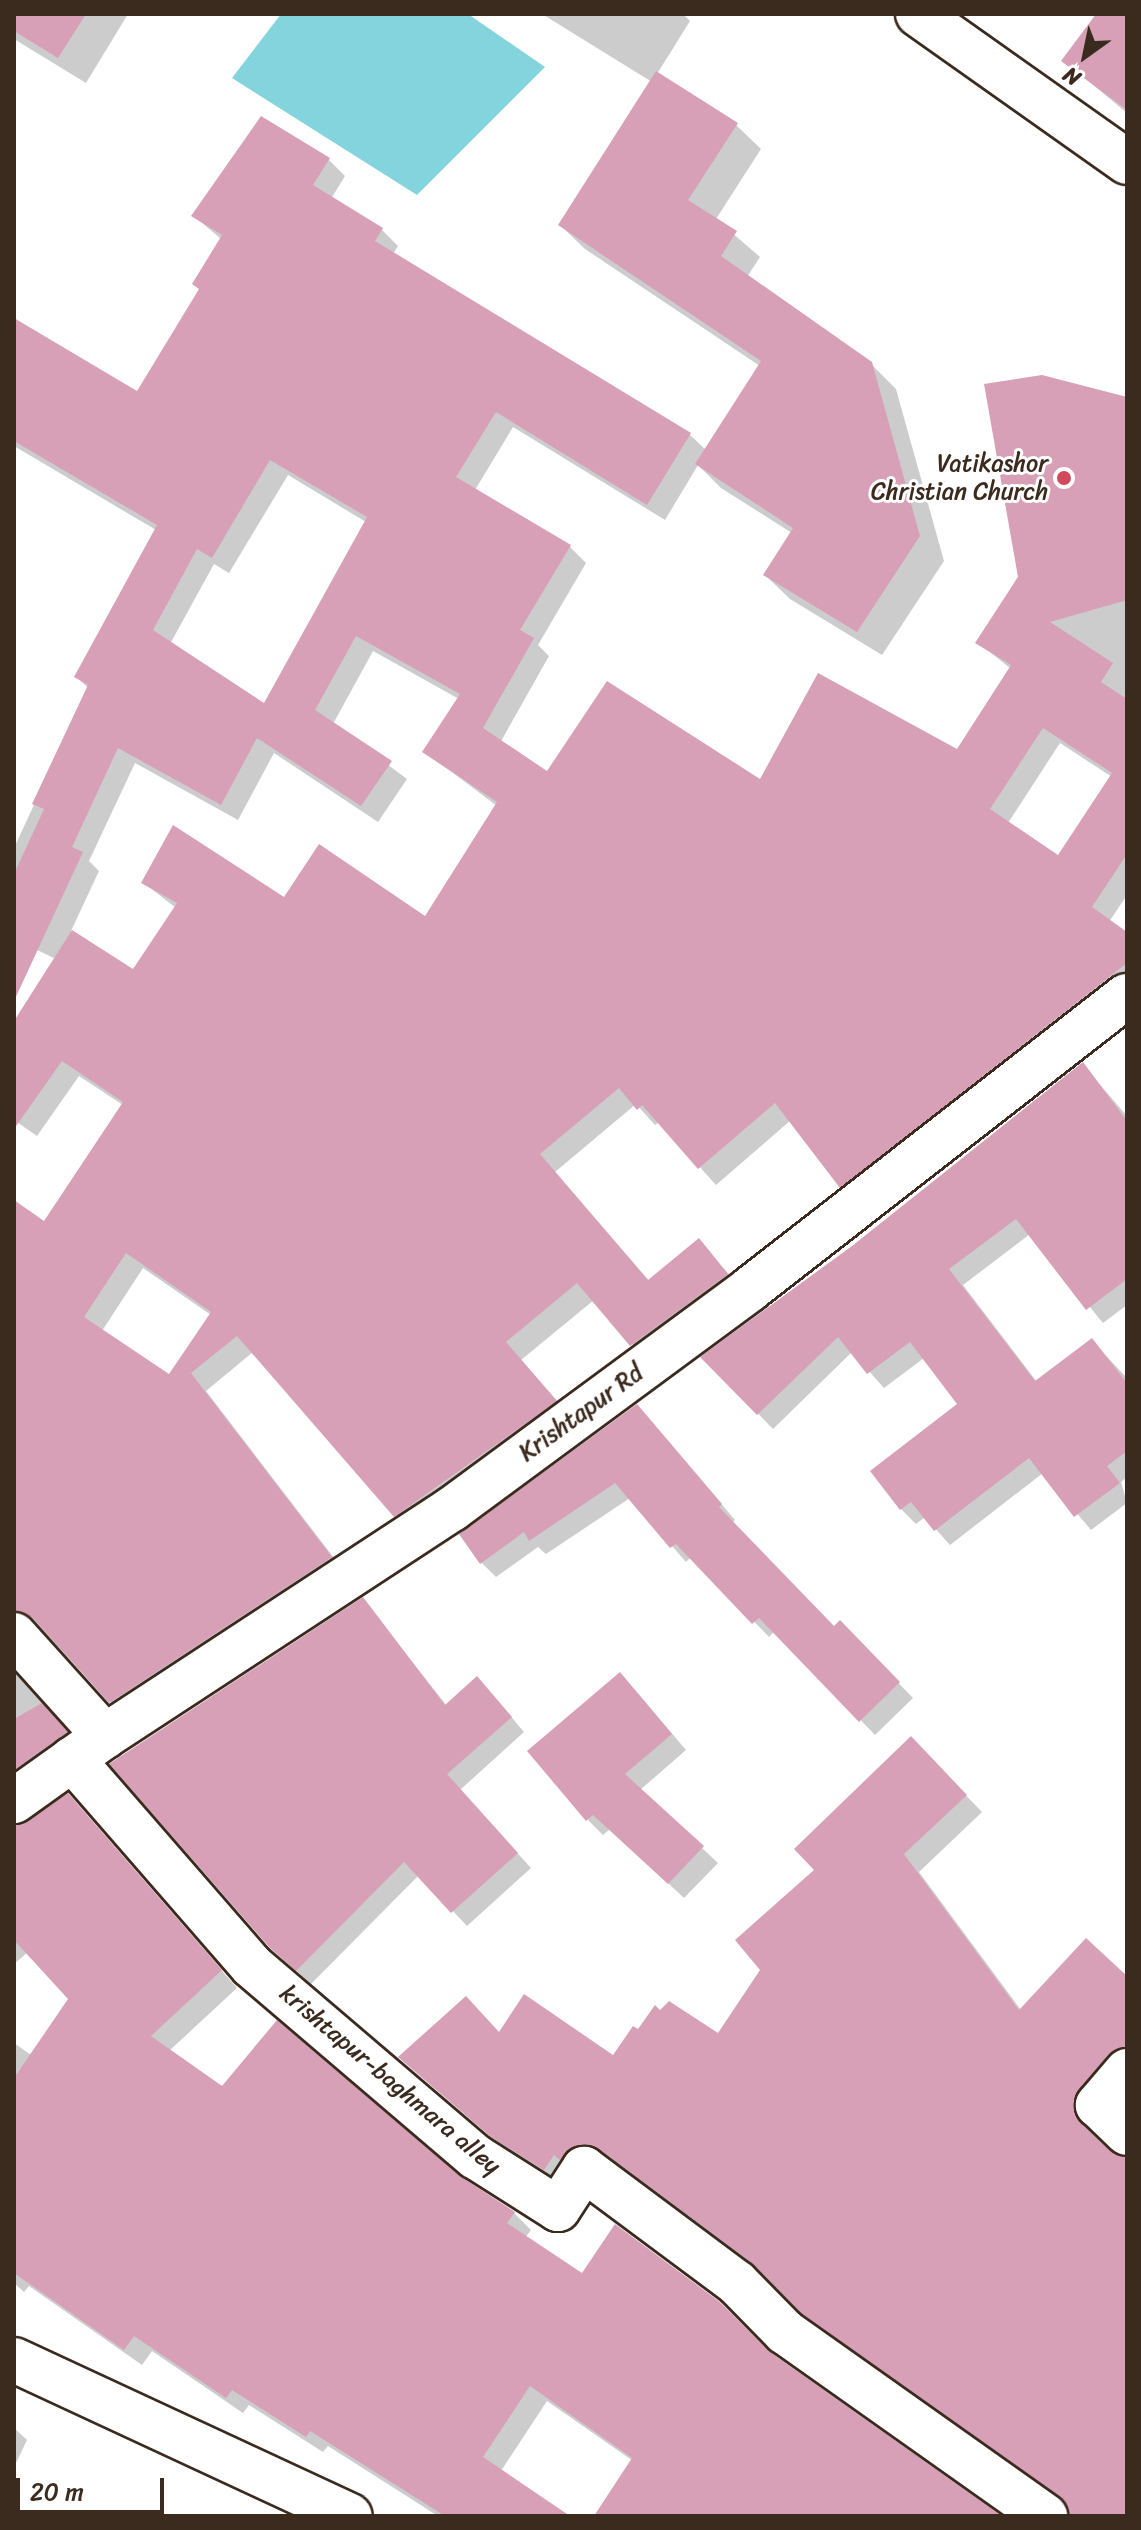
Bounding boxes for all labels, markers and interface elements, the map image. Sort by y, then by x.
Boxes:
north arrow [1045,16,1125,96]
text: N [1055,56,1089,97]
place label: Vatikashor Christian Church [871,450,1048,506]
marker: Vatikashor Christian Church [1055,469,1073,487]
street label: Krishtapur Rd [513,1358,649,1468]
street label: krishtapur-baghmara alley [274,1979,506,2181]
scale bar [20,2462,168,2512]
text: 20 m [30,2471,84,2513]

